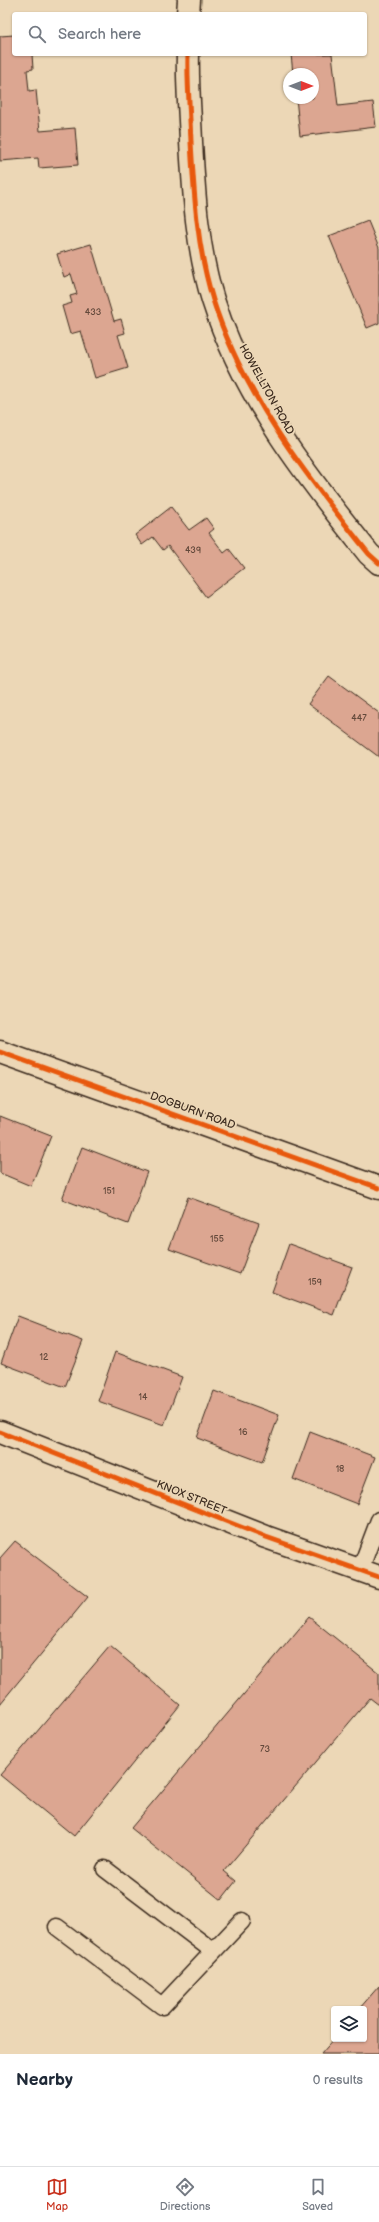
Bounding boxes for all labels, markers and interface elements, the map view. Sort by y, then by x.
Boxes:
search box [12,12,367,56]
icon: search [26,23,48,45]
text: Search here [58,25,141,44]
north arrow [283,68,319,104]
house number: 433 [85,307,102,318]
street label: HOWELLTON ROAD [236,342,297,437]
house number: 439 [185,545,201,556]
house number: 447 [351,713,367,724]
street label: DOGBURN ROAD [148,1089,237,1132]
house number: 151 [103,1186,115,1197]
house number: 155 [210,1234,224,1245]
house number: 159 [308,1277,322,1288]
house number: 12 [40,1352,49,1363]
house number: 14 [139,1392,148,1403]
house number: 16 [239,1427,248,1438]
house number: 18 [336,1464,344,1475]
street label: KNOX STREET [155,1477,229,1518]
house number: 73 [260,1744,270,1755]
map controls [331,2006,367,2042]
button: layers [331,2006,367,2042]
text: Nearby [16,2070,73,2090]
text: 0 results [313,2072,363,2088]
tab: Map [46,2176,68,2213]
tab: Directions [160,2176,210,2213]
tab: Saved [302,2176,333,2213]

